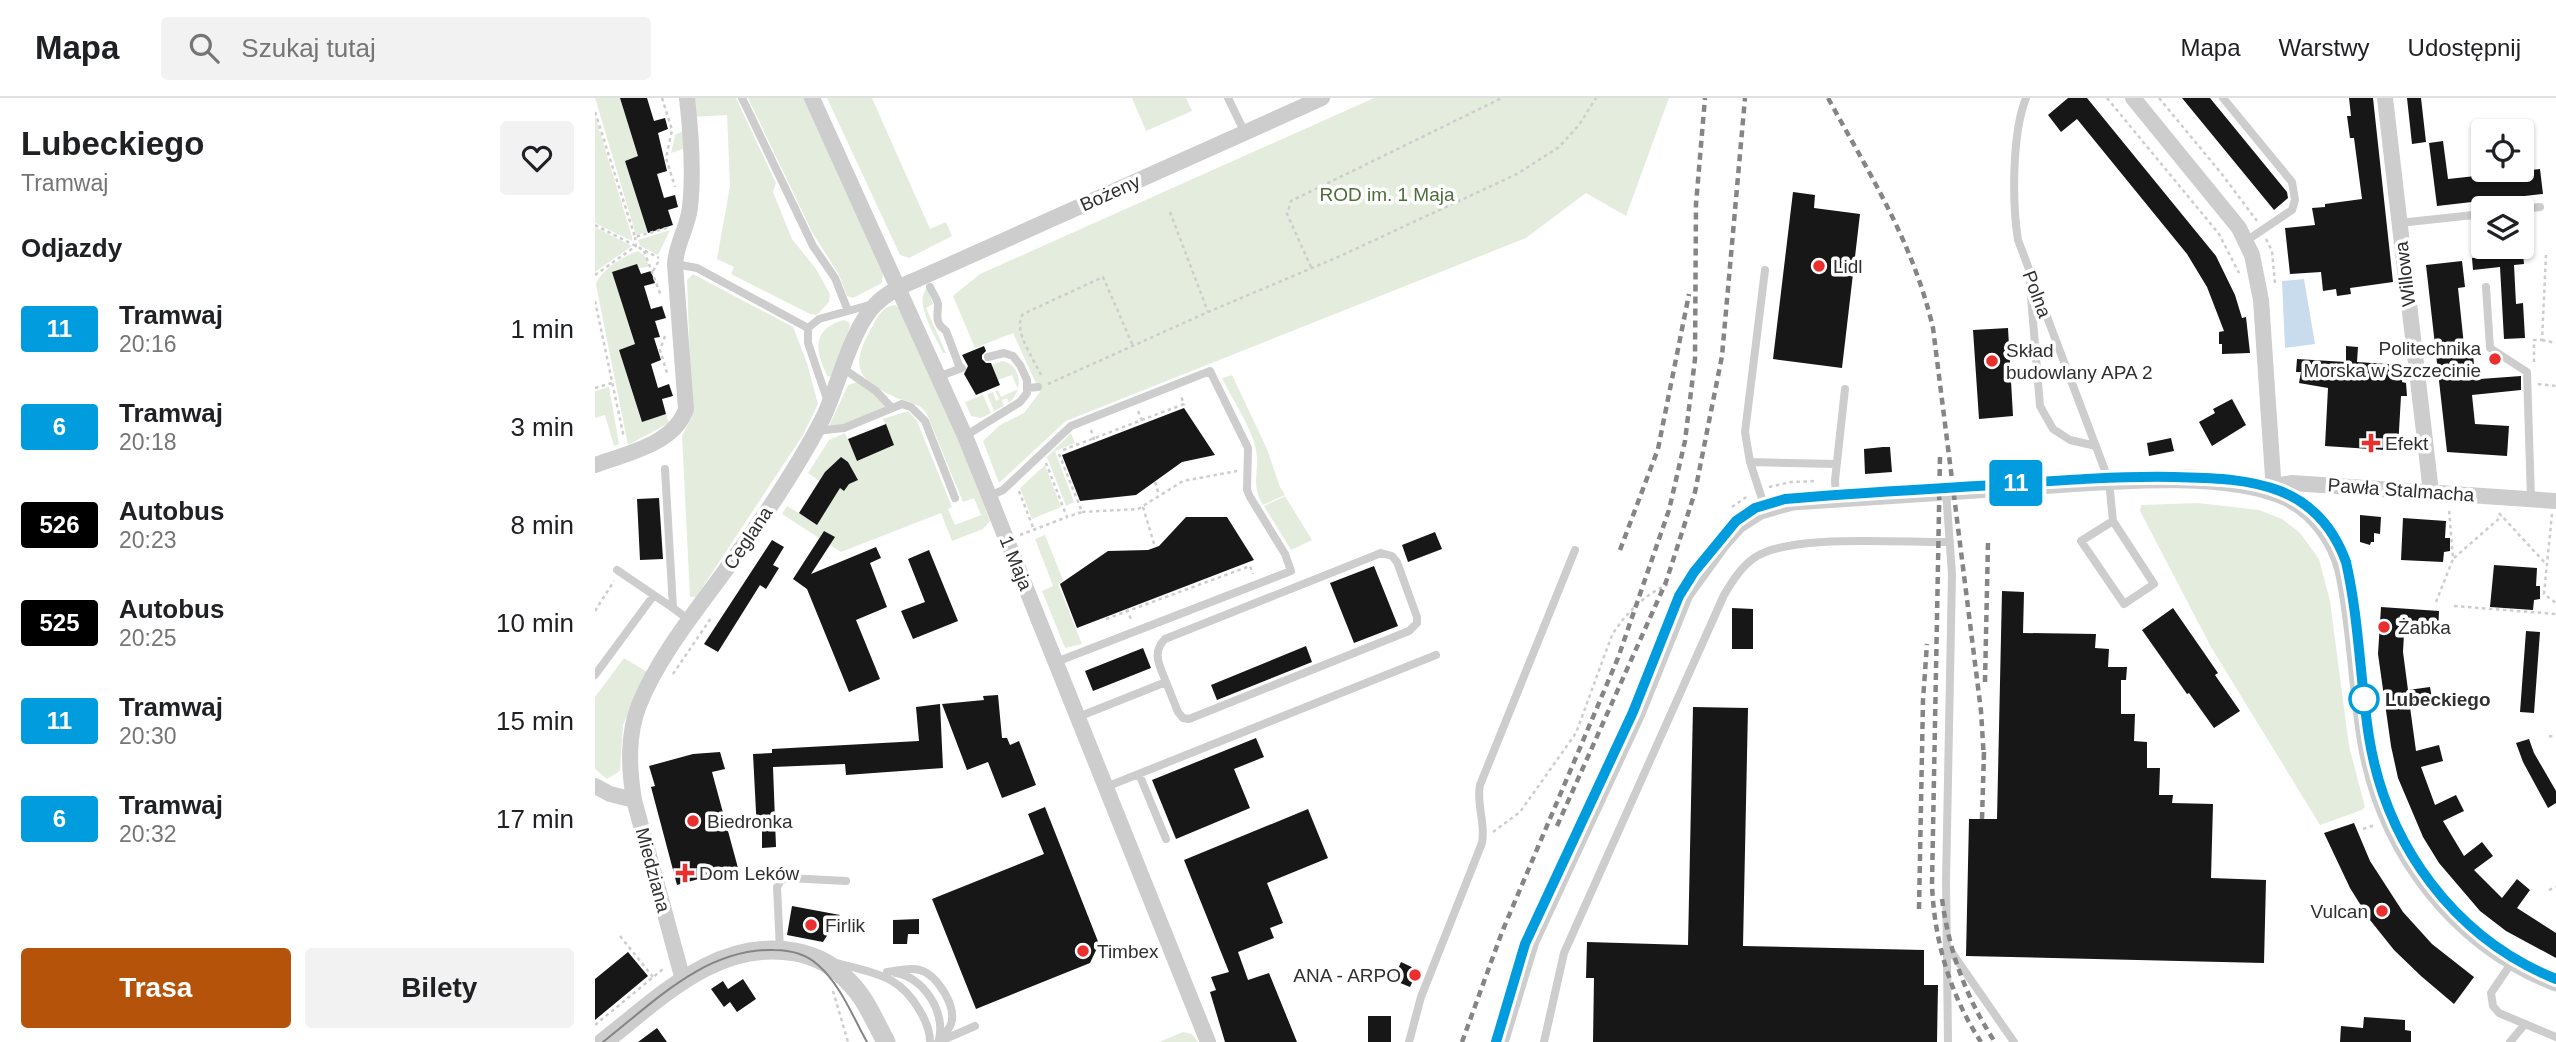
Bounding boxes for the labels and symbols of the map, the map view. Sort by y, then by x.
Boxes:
street label: Bożeny [1077,170,1144,215]
park label: ROD im. 1 Maja [1319,184,1455,205]
street label: Willowa [2391,240,2419,308]
place label: Lidl [1833,256,1863,277]
marker: Lidl [1811,258,1827,274]
street label: Polna [2018,268,2056,321]
place label: Politechnika Morska w Szczecinie [2304,338,2481,381]
place label: Skład budowlany APA 2 [2006,340,2152,383]
marker: Politechnika Morska w Szczecinie [2487,351,2503,367]
marker: Skład budowlany APA 2 [1984,353,2000,369]
place label: Efekt [2385,433,2429,454]
marker: Efekt [2363,435,2379,451]
line badge: 11 [1985,460,2047,506]
street label: Pawła Stalmacha [2327,474,2475,506]
street label: Ceglana [720,502,777,573]
street label: 1 Maja [996,533,1037,594]
place label: Żabka [2398,617,2451,638]
marker: Żabka [2376,619,2392,635]
marker: Lubeckiego [2349,684,2379,714]
place label: Lubeckiego [2385,689,2491,710]
place label: Biedronka [707,811,793,832]
marker: Biedronka [685,813,701,829]
street label: Miedziana [632,825,674,915]
place label: Dom Leków [699,863,800,884]
marker: Dom Leków [677,865,693,881]
place label: Vulcan [2311,901,2368,922]
marker: Vulcan [2374,903,2390,919]
place label: Firlik [825,915,866,936]
marker: Firlik [803,917,819,933]
place label: Timbex [1097,941,1159,962]
marker: Timbex [1075,943,1091,959]
place label: ANA - ARPO [1293,965,1401,986]
marker: ANA - ARPO [1407,967,1423,983]

